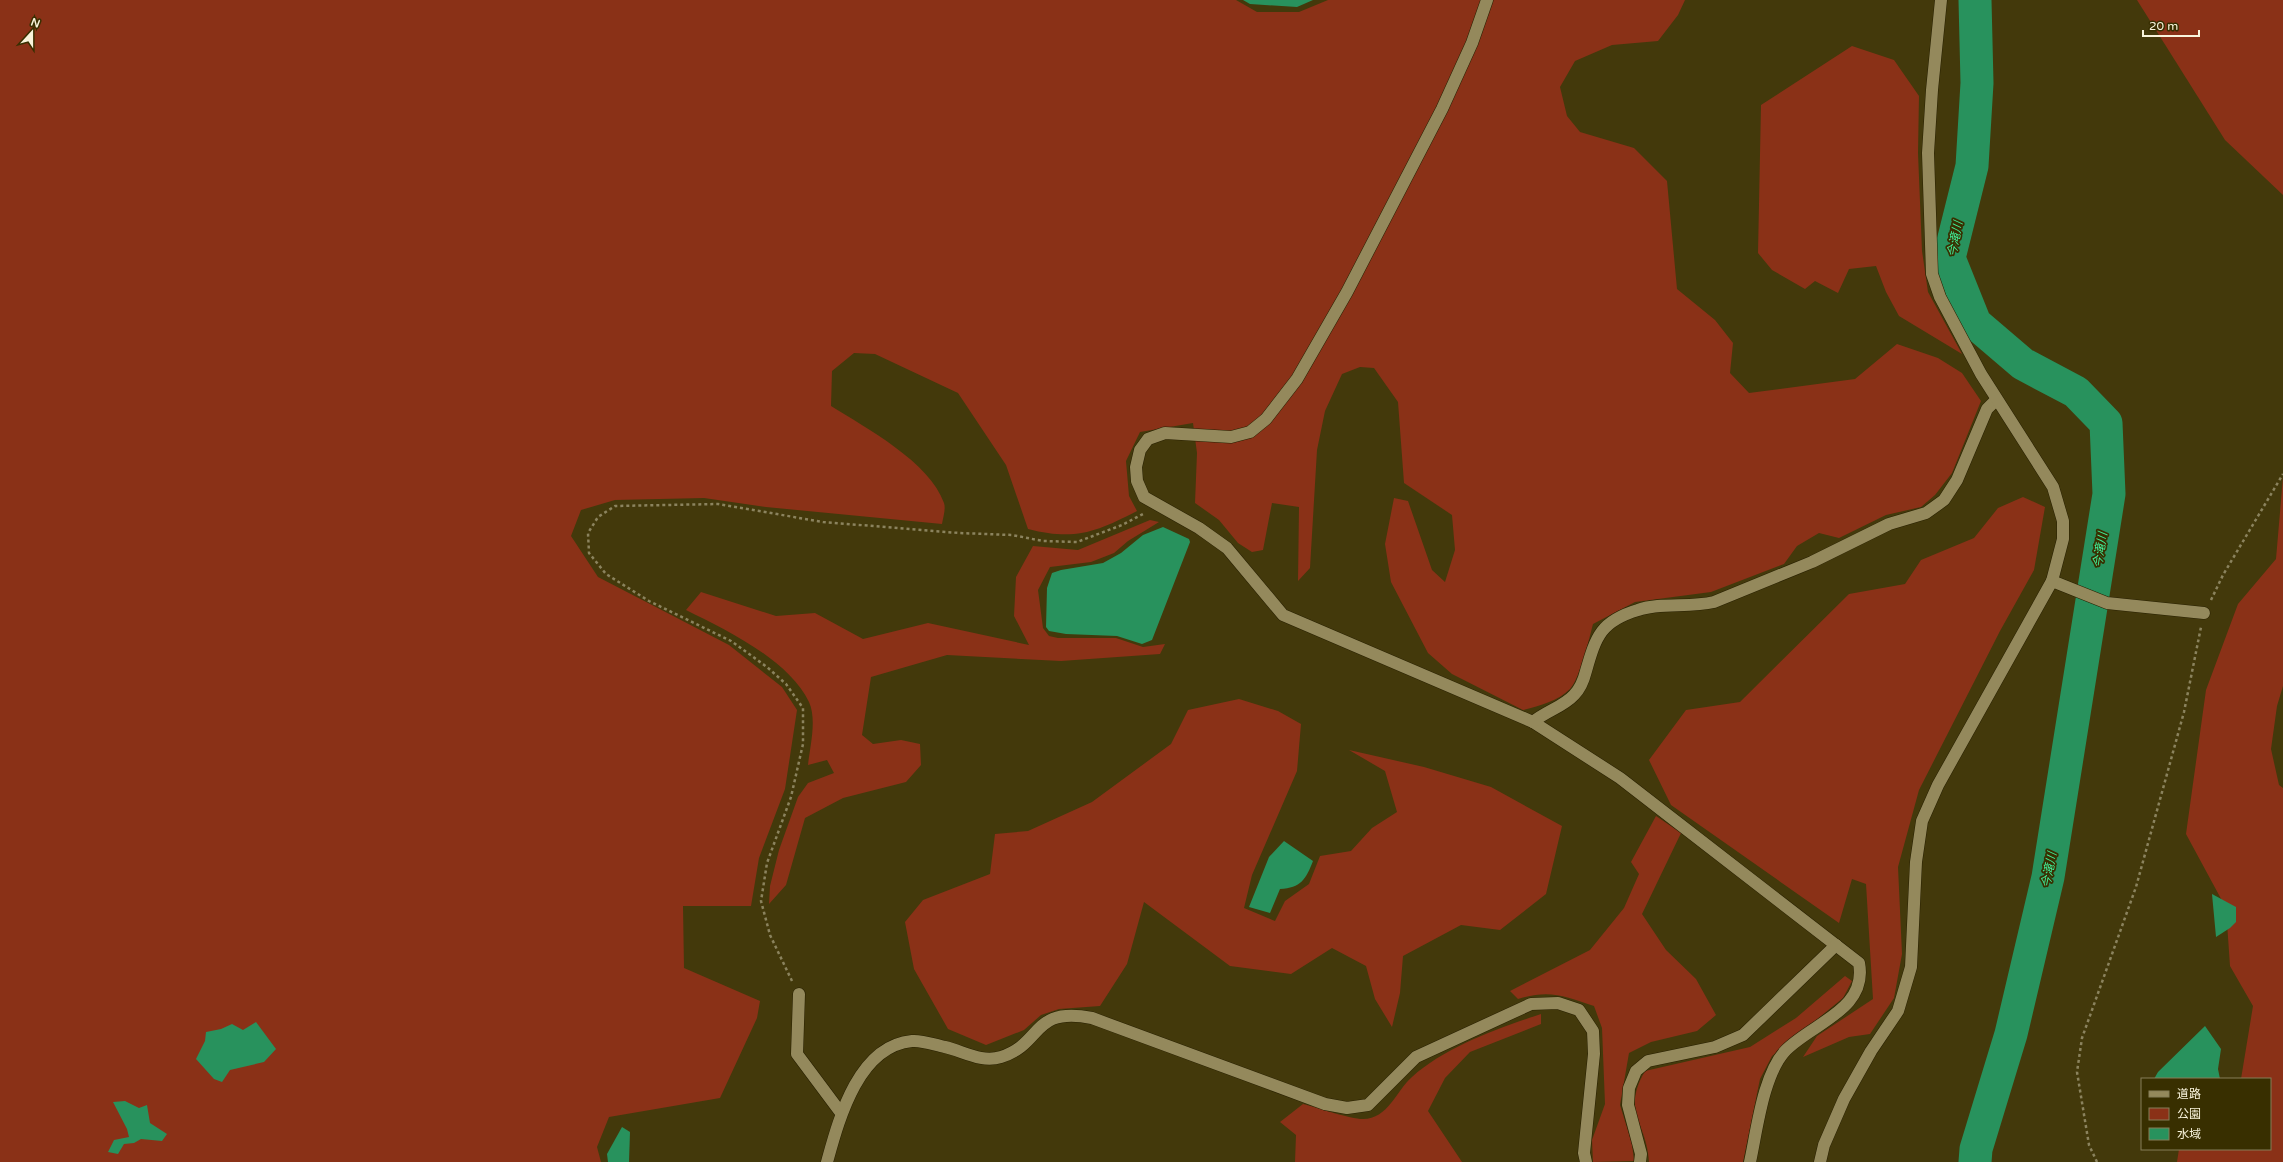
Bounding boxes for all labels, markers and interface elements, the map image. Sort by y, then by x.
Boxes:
north arrow [12,12,52,52]
scale bar [2143,12,2199,38]
text: N [29,15,42,31]
text: 20 m [2149,19,2178,33]
water label: 今滝川 [1945,218,1966,258]
water label: 今滝川 [2090,529,2110,569]
water label: 今滝川 [2039,849,2060,889]
legend [2141,1078,2271,1150]
text: 道路 [2177,1087,2201,1101]
text: 公園 [2177,1107,2201,1121]
text: 水域 [2177,1127,2201,1141]

